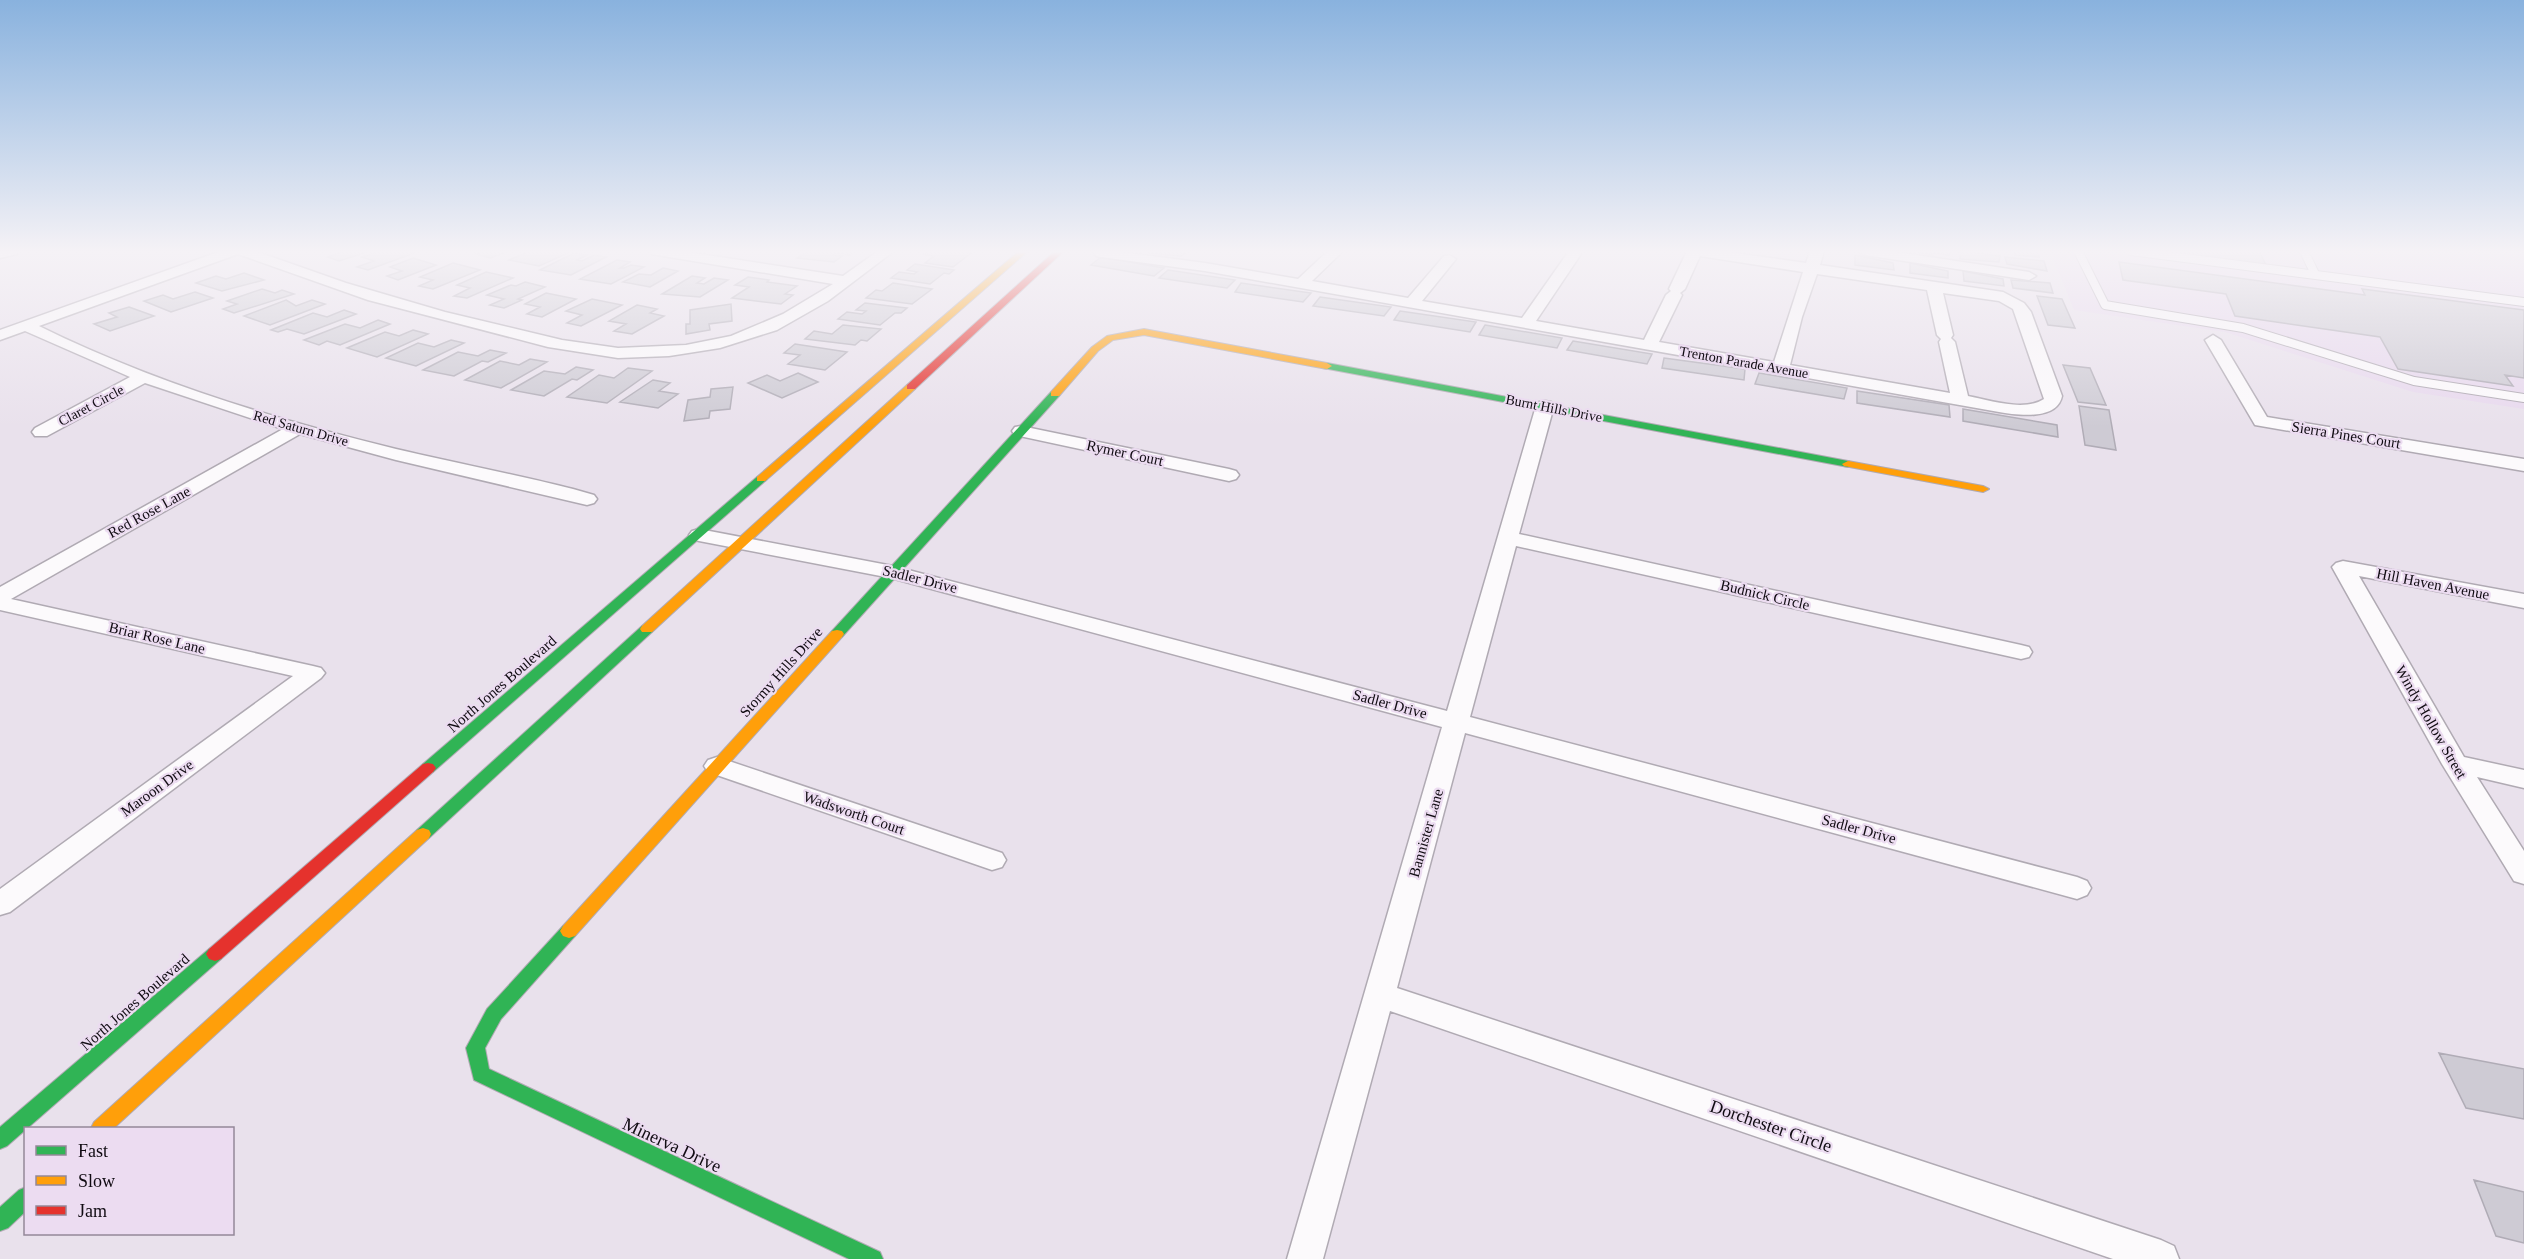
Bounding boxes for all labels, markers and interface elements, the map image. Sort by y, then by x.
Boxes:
street label: Trenton Parade Avenue [1678,344,1810,381]
street label: Claret Circle [56,382,127,429]
street label: Burnt Hills Drive [1504,392,1603,425]
street label: Red Saturn Drive [252,408,350,449]
street label: Sierra Pines Court [2290,418,2402,452]
street label: Rymer Court [1085,437,1166,469]
street label: Red Rose Lane [105,483,193,541]
street label: Sadler Drive [881,562,959,596]
street label: Hill Haven Avenue [2375,565,2491,603]
street label: Budnick Circle [1719,577,1812,613]
street label: Briar Rose Lane [107,619,207,657]
street label: Stormy Hills Drive [737,624,826,720]
street label: North Jones Boulevard [445,632,560,735]
street label: Windy Hollow Street [2392,663,2470,782]
street label: Sadler Drive [1351,686,1429,722]
street label: Maroon Drive [118,756,197,820]
street label: Bannister Lane [1406,787,1446,879]
street label: Wadsworth Court [801,788,907,838]
street label: Sadler Drive [1820,811,1898,847]
street label: North Jones Boulevard [78,950,193,1053]
street label: Dorchester Circle [1707,1096,1835,1156]
street label: Minerva Drive [620,1113,724,1177]
legend [24,1127,234,1235]
text: Fast [78,1141,108,1161]
text: Slow [78,1171,115,1191]
text: Jam [78,1201,107,1221]

